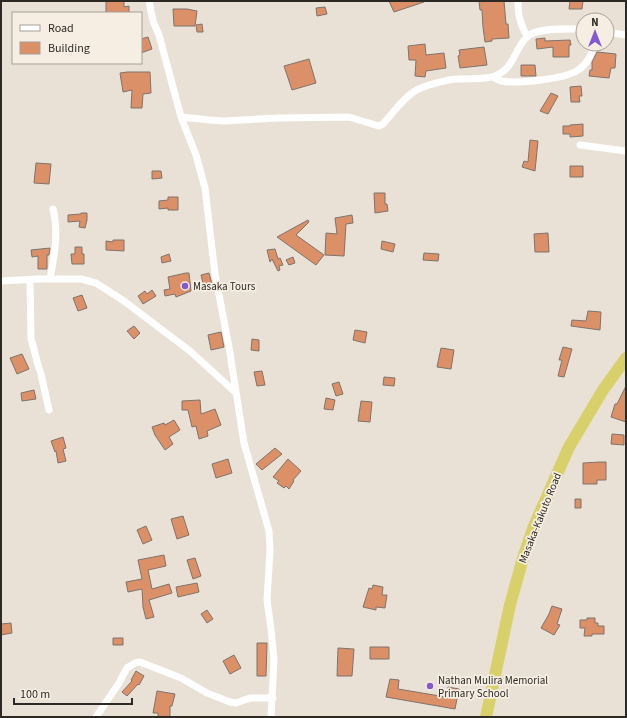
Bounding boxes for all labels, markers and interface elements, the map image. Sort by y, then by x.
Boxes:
legend [12,12,142,64]
north arrow [575,12,615,52]
text: N [591,15,599,30]
text: Road [48,20,74,37]
text: Building [48,40,90,57]
place label: Masaka Tours [193,279,256,294]
marker: Masaka Tours [180,281,190,291]
street label: Masaka-Kakuto Road [515,470,565,566]
place label: Nathan Mulira Memorial Primary School [438,673,548,701]
scale bar [14,680,132,706]
marker: Nathan Mulira Memorial Primary School [425,681,435,691]
text: 100 m [20,686,50,703]

